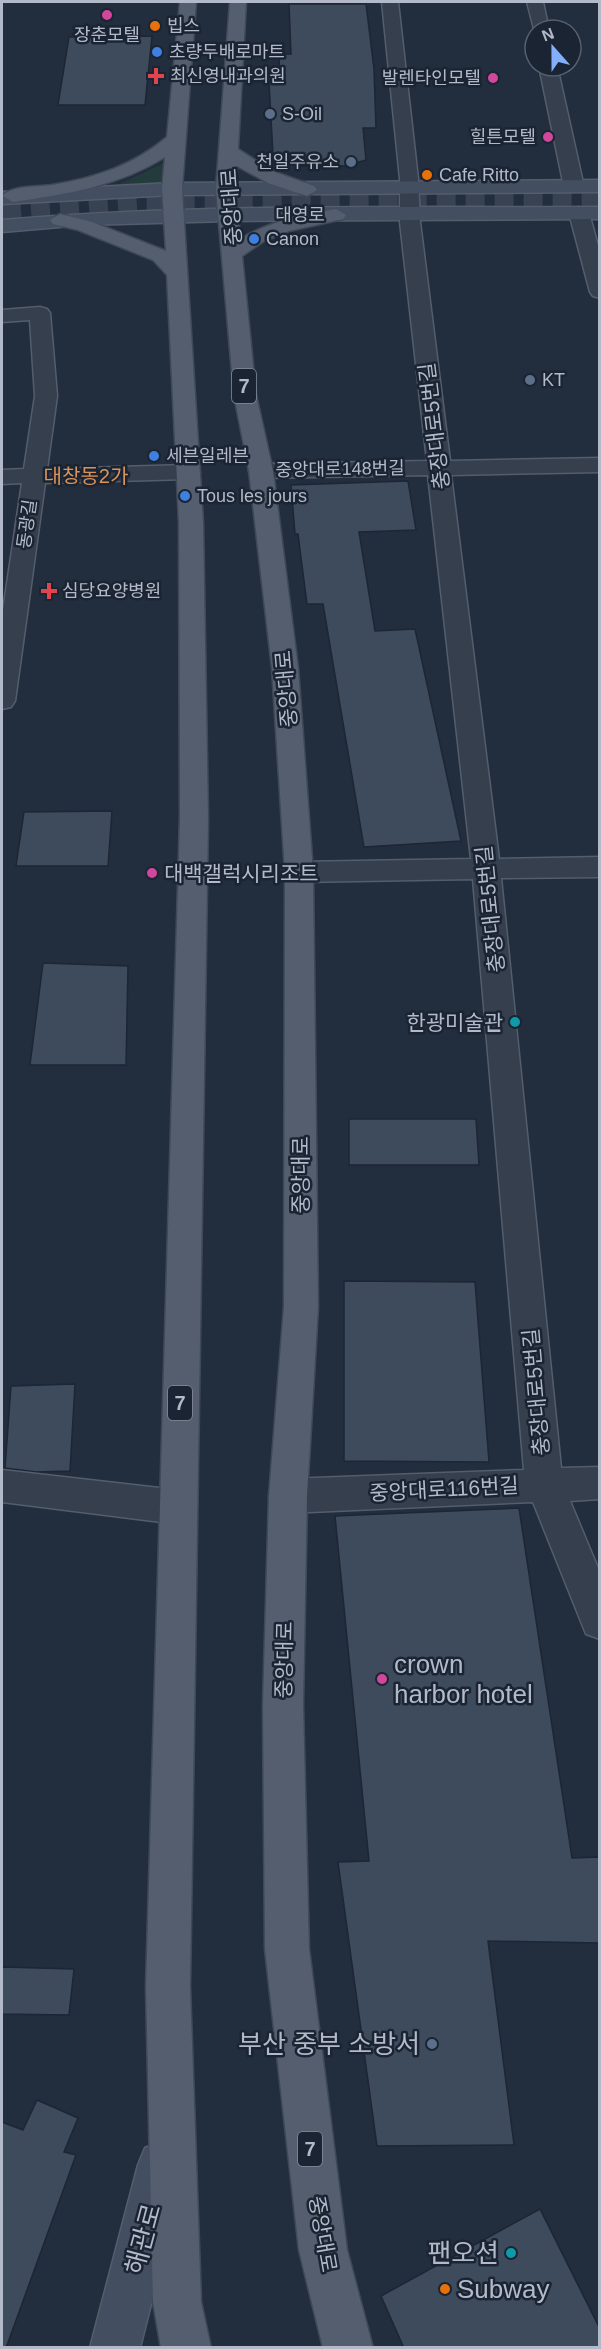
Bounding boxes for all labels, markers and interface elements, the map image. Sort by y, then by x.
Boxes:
marker: 장춘모텔 [100,8,114,22]
place label: 빕스 [167,16,200,36]
north arrow [523,18,583,78]
marker: 빕스 [148,19,162,33]
text: N [539,24,556,44]
place label: 장춘모텔 [74,25,140,45]
place label: 초량두배로마트 [169,42,285,62]
marker: 초량두배로마트 [150,45,164,59]
place label: 최신영내과의원 [170,66,286,86]
marker: 최신영내과의원 [147,67,165,85]
place label: 발렌타인모텔 [382,68,481,88]
marker: 발렌타인모텔 [486,71,500,85]
place label: S-Oil [282,104,322,124]
marker: S-Oil [263,107,277,121]
place label: 힐튼모텔 [470,127,536,147]
marker: 힐튼모텔 [541,130,555,144]
place label: 천일주유소 [256,152,339,172]
marker: 천일주유소 [344,155,358,169]
place label: Cafe Ritto [439,165,519,185]
street label: 중앙대로 [217,168,245,246]
marker: Cafe Ritto [420,168,434,182]
street label: 대영로 [275,205,325,225]
place label: Canon [266,229,319,249]
marker: Canon [247,232,261,246]
street label: 충장대로5번길 [415,361,453,491]
road number: 7 [232,369,256,403]
place label: KT [542,370,565,390]
marker: KT [523,373,537,387]
place label: 세븐일레븐 [166,446,249,466]
marker: 세븐일레븐 [147,449,161,463]
street label: 중앙대로148번길 [275,458,405,480]
district label: 대창동2가 [44,465,128,487]
place label: Tous les jours [197,486,307,506]
marker: Tous les jours [178,489,192,503]
street label: 동광길 [14,498,40,550]
place label: 심당요양병원 [62,581,161,601]
marker: 심당요양병원 [40,582,58,600]
street label: 중앙대로 [271,650,301,728]
street label: 충장대로5번길 [472,844,508,974]
place label: 대백갤럭시리조트 [164,862,319,885]
marker: 대백갤럭시리조트 [145,866,159,880]
place label: 한광미술관 [406,1011,503,1034]
marker: 한광미술관 [508,1015,522,1029]
street label: 중앙대로 [289,1136,312,1214]
street label: 충장대로5번길 [519,1327,553,1457]
road number: 7 [168,1386,192,1420]
street label: 중앙대로116번길 [369,1474,519,1504]
street label: 중앙대로 [272,1621,296,1699]
place label: crown harbor hotel [394,1649,533,1709]
marker: crown harbor hotel [375,1672,389,1686]
place label: 부산 중부 소방서 [238,2029,420,2059]
marker: 부산 중부 소방서 [425,2037,439,2051]
road number: 7 [298,2132,322,2166]
street label: 중앙대로 [305,2194,341,2274]
street label: 해관로 [119,2200,167,2278]
place label: 팬오션 [427,2238,499,2268]
marker: 팬오션 [504,2246,518,2260]
place label: Subway [457,2274,550,2304]
marker: Subway [438,2282,452,2296]

